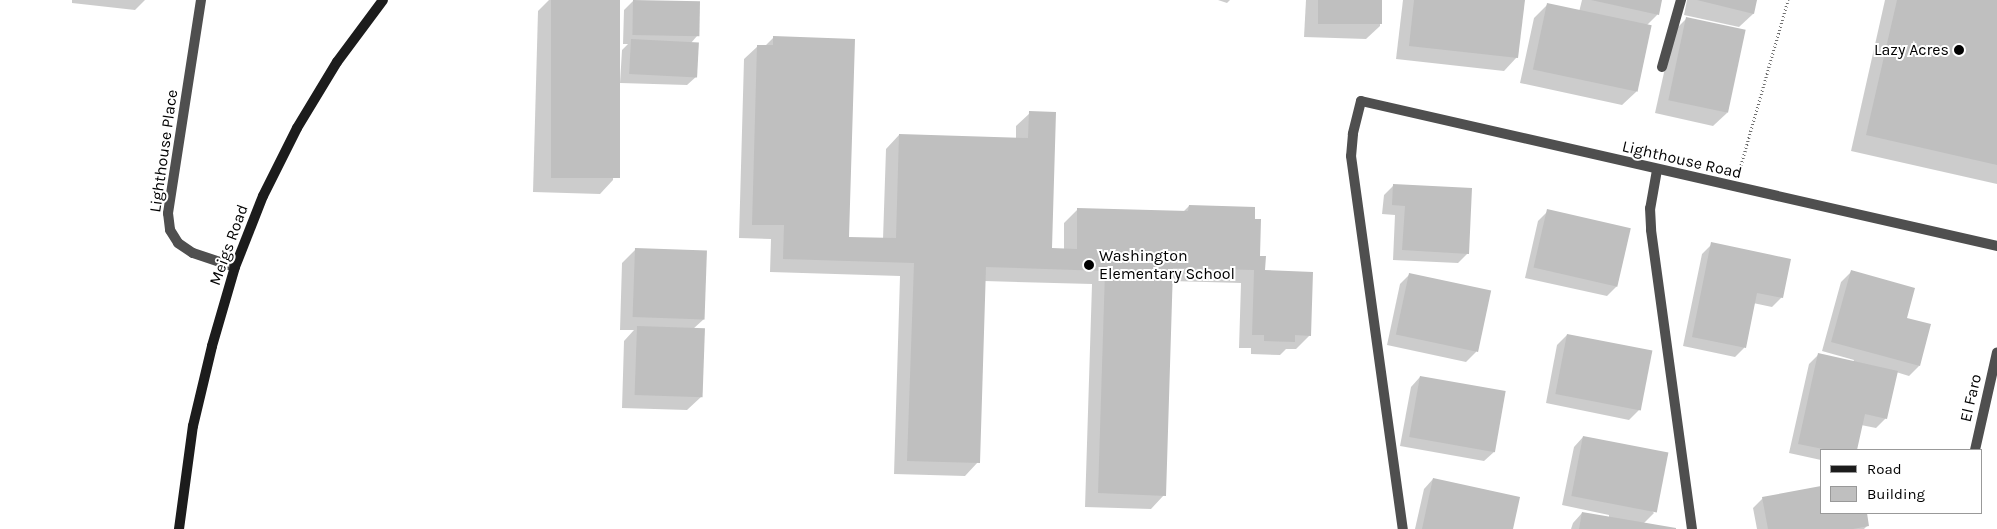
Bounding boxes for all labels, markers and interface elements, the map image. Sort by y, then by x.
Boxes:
place label: Lazy Acres [1874,40,1949,60]
marker: Lazy Acres [1953,44,1965,56]
street label: Lighthouse Place [146,88,182,214]
street label: Lighthouse Road [1620,137,1744,183]
street label: Meigs Road [206,202,252,288]
place label: Washington Elementary School [1099,246,1235,284]
marker: Washington Elementary School [1083,259,1095,271]
street label: El Faro [1956,372,1986,424]
legend [1820,449,1982,514]
text: Road [1867,460,1902,478]
text: Building [1867,485,1925,503]

